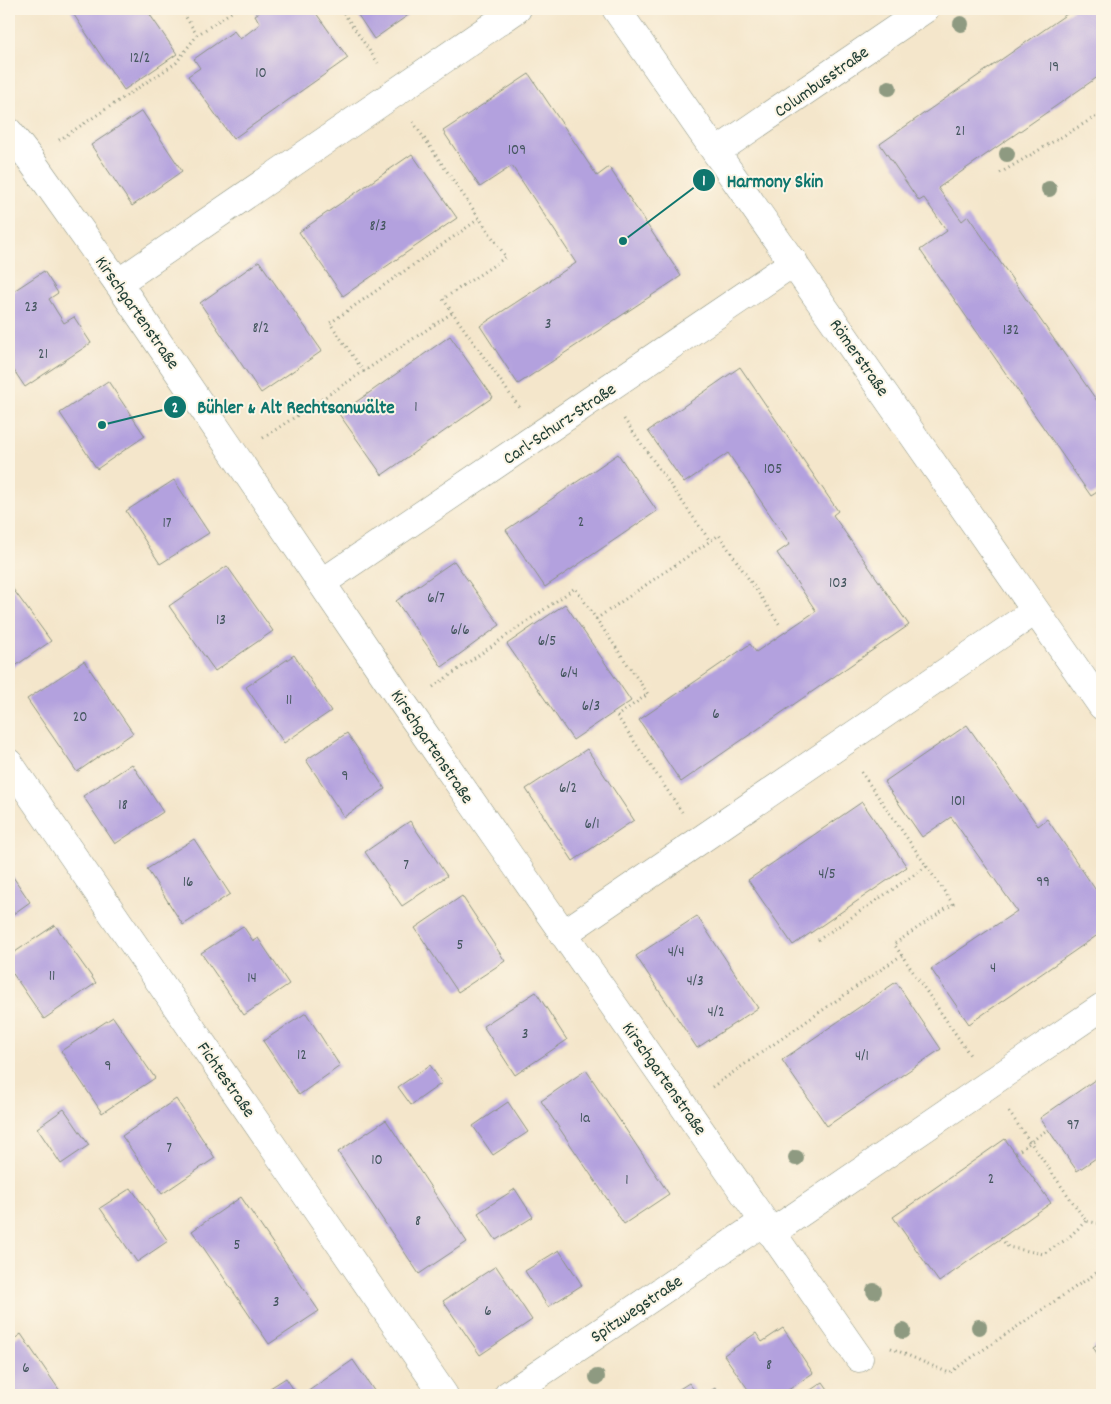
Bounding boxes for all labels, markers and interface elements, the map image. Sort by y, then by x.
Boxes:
street label: Columbusstraße [770,41,875,125]
house number: 12/2 [130,48,150,70]
house number: 19 [1049,57,1059,79]
house number: 10 [255,63,267,85]
house number: 21 [955,121,965,143]
house number: 109 [508,140,526,162]
callout: Harmony Skin [692,163,833,197]
text: Harmony Skin [727,170,823,197]
text: 1 [702,171,706,193]
house number: 8/3 [370,216,386,238]
street label: Kirschgartenstraße [88,252,184,375]
house number: 23 [24,297,38,319]
house number: 3 [545,314,551,336]
street label: Römerstraße [822,315,894,402]
house number: 8/2 [253,318,269,340]
house number: 132 [1003,320,1019,342]
house number: 21 [38,344,48,366]
street label: Carl-Schurz-Straße [499,378,622,472]
callout: Bühler & Alt Rechtsanwälte [163,390,405,424]
text: Bühler & Alt Rechtsanwälte [197,396,395,423]
house number: 1 [414,397,418,419]
text: 2 [172,398,178,420]
house number: 105 [764,459,782,481]
house number: 2 [578,512,584,534]
house number: 17 [162,513,172,535]
house number: 103 [829,573,847,595]
house number: 6/7 [427,588,445,610]
house number: 13 [216,610,226,632]
house number: 6/6 [451,620,469,642]
house number: 6/5 [538,631,556,653]
house number: 6/4 [560,663,578,685]
street label: Kirschgartenstraße [383,685,479,810]
house number: 11 [286,690,292,712]
house number: 6/3 [582,696,600,718]
house number: 6 [712,704,720,726]
house number: 20 [73,707,87,729]
house number: 9 [342,766,348,788]
house number: 6/2 [559,778,577,800]
house number: 101 [951,791,965,813]
house number: 18 [118,795,128,817]
house number: 6/1 [585,814,599,836]
house number: 7 [403,855,409,877]
house number: 4/5 [818,864,836,886]
house number: 16 [183,872,193,894]
house number: 99 [1036,872,1050,894]
house number: 5 [457,935,464,957]
house number: 4/4 [668,942,684,964]
house number: 4 [990,958,996,980]
house number: 11 [49,966,55,988]
house number: 14 [247,968,257,990]
house number: 4/3 [686,971,704,993]
house number: 4/2 [707,1002,725,1024]
street label: Kirschgartenstraße [615,1018,711,1141]
house number: 3 [522,1024,528,1046]
street label: Fichtestraße [190,1038,260,1123]
house number: 12 [297,1045,307,1067]
house number: 4/1 [855,1046,869,1068]
house number: 9 [105,1056,111,1078]
house number: 1a [580,1108,591,1130]
house number: 97 [1067,1115,1080,1137]
house number: 7 [166,1138,172,1160]
house number: 10 [371,1150,383,1172]
house number: 2 [988,1169,994,1191]
house number: 1 [625,1170,629,1192]
house number: 8 [415,1211,421,1233]
house number: 5 [234,1235,241,1257]
street label: Spitzwegstraße [586,1270,688,1350]
house number: 3 [273,1292,279,1314]
house number: 6 [484,1301,492,1323]
house number: 8 [766,1355,772,1377]
house number: 6 [22,1358,30,1380]

